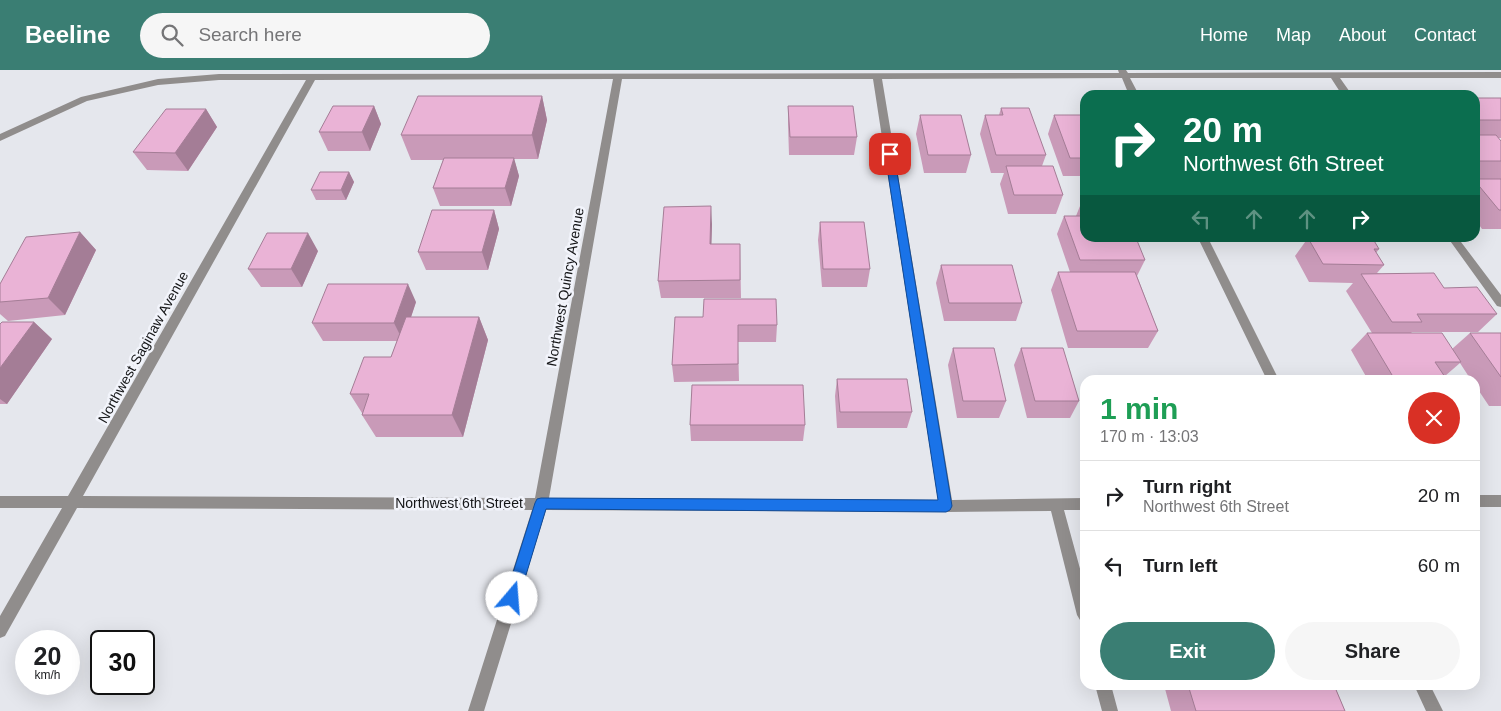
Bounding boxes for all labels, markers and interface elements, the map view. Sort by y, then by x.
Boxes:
search box [140,13,490,58]
text: Beeline [25,21,110,48]
icon: search [158,21,186,49]
text: Search here [198,24,302,45]
text: Home [1200,25,1248,45]
text: Map [1276,25,1311,45]
text: About [1339,25,1386,45]
text: Contact [1414,25,1476,45]
icon: right [1100,110,1165,175]
text: 20 m [1183,110,1263,149]
pin [869,133,911,175]
icon: arrive [876,140,904,168]
text: Northwest 6th Street [1183,151,1384,176]
icon: left [1187,205,1215,233]
icon: ahead [1240,205,1268,233]
icon: ahead [1293,205,1321,233]
icon: right [1346,205,1374,233]
street label: Northwest Quincy Avenue [543,206,587,368]
street label: Northwest Saginaw Avenue [95,268,192,426]
text: 1 min [1100,392,1178,425]
button: close [1408,392,1460,444]
text: 170 m · 13:03 [1100,428,1199,445]
text: Turn right [1143,476,1231,497]
icon: right [1100,482,1128,510]
text: 20 m [1418,485,1460,506]
street label: Northwest 6th Street [395,495,523,511]
text: Northwest 6th Street [1143,498,1289,515]
icon: left [1100,552,1128,580]
text: Turn left [1143,555,1218,576]
text: 60 m [1418,555,1460,576]
position arrow [485,571,537,623]
button: Exit [1100,622,1275,680]
button: Share [1285,622,1460,680]
speed limit sign: 30 [90,630,155,695]
text: 20 [34,642,61,670]
text: km/h [34,668,61,682]

